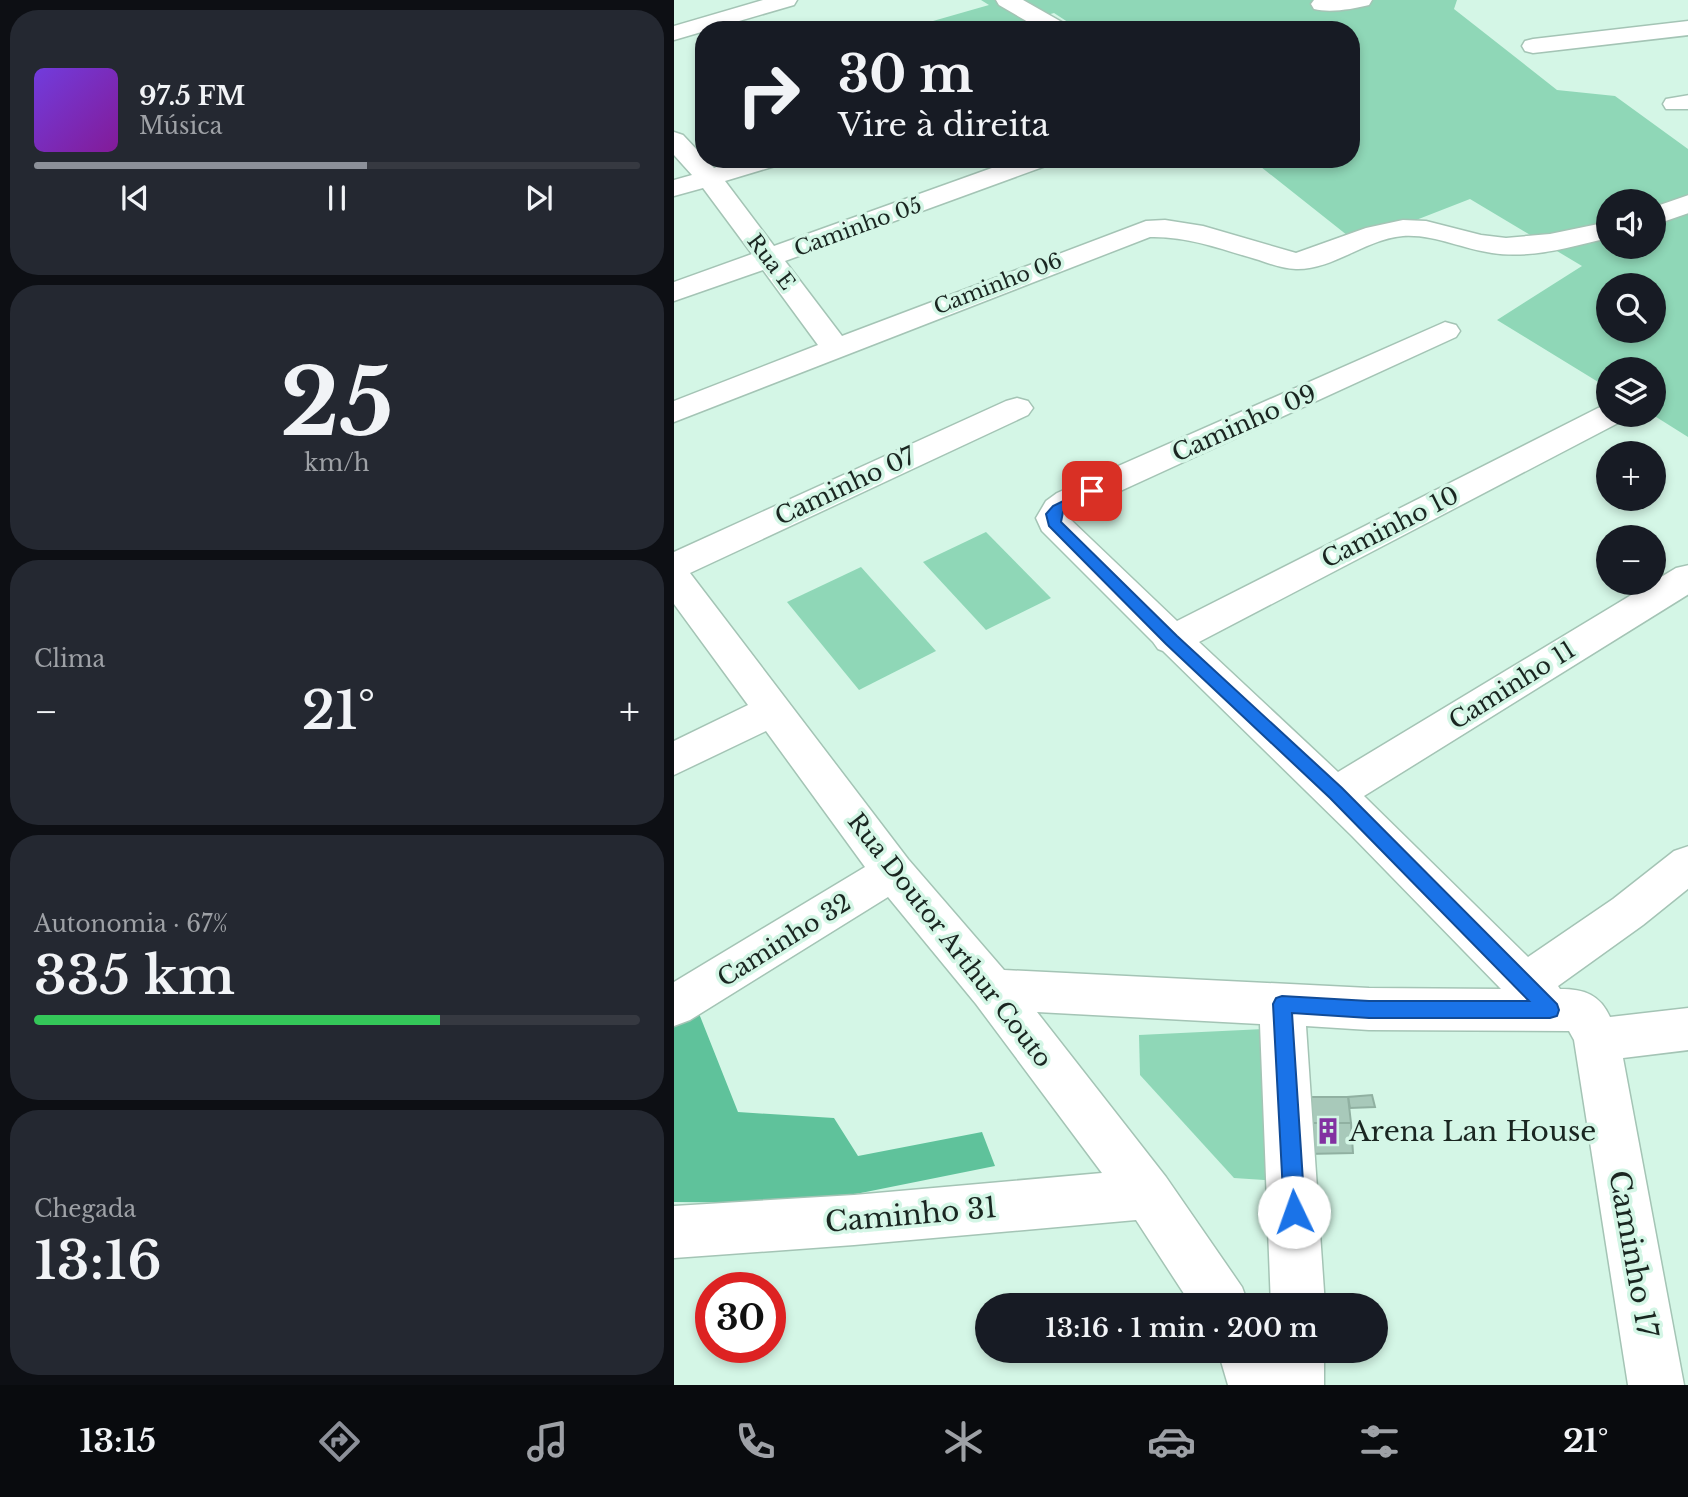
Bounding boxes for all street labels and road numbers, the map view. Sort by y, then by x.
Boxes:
street label: Caminho 05 [791,192,925,262]
street label: Rua E [742,229,800,295]
street label: Caminho 06 [930,248,1066,320]
street label: Caminho 09 [1167,378,1321,468]
street label: Caminho 07 [770,440,921,531]
street label: Caminho 10 [1317,480,1463,574]
street label: Caminho 11 [1443,635,1581,735]
street label: Rua Doutor Arthur Couto [842,807,1058,1073]
street label: Caminho 32 [712,888,856,992]
street label: Caminho 17 [1601,1168,1665,1341]
street label: Caminho 31 [824,1190,998,1240]

